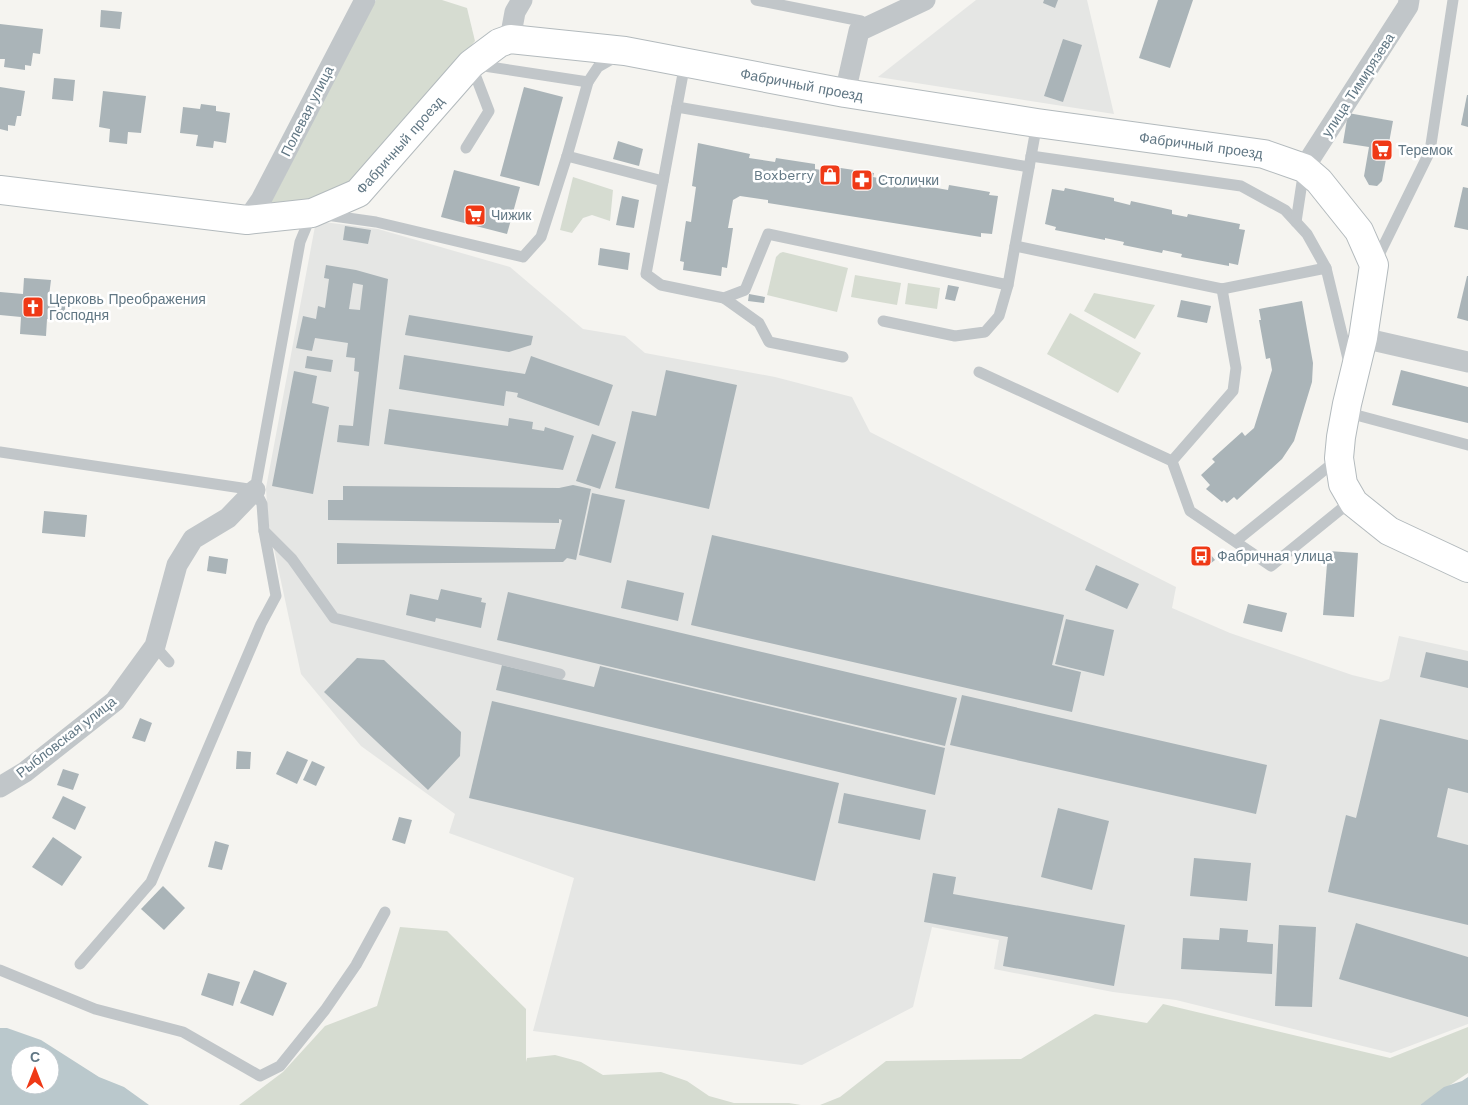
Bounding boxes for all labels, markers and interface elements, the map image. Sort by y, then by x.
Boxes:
street label: улица Тимирязева [1318,30,1398,140]
street label: Полевая улица [277,63,337,159]
street label: Фабричный проезд [739,65,864,104]
street label: Фабричный проезд [353,93,447,197]
street label: Фабричный проезд [1138,129,1264,162]
supermarket icon: Теремок [1370,138,1394,162]
place label: Теремок [1398,142,1454,158]
shop icon: Boxberry [818,163,842,187]
place label: Boxberry [754,167,815,183]
pharmacy icon: Столички [850,168,874,192]
place label: Столички [878,172,939,188]
supermarket icon: Чижик [463,203,487,227]
place label: Чижик [491,207,532,223]
place label: Церковь Преображения Господня [49,291,206,323]
church icon: Церковь Преображения Господня [21,295,45,319]
bus stop icon: Фабричная улица [1189,544,1213,568]
place label: Фабричная улица [1217,548,1333,564]
street label: Рыбловская улица [13,693,119,781]
north arrow [10,1045,60,1095]
text: С [30,1049,40,1065]

